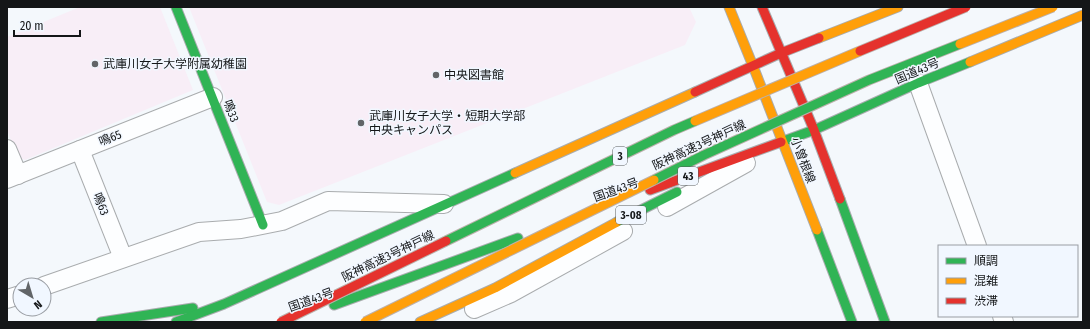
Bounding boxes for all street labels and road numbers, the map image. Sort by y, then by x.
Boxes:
street label: 国道43号 [893,55,941,87]
street label: 鳴33 [220,98,242,124]
street label: 阪神高速3号神戸線 [650,117,748,173]
street label: 鳴65 [97,127,124,149]
street label: 小曽根線 [788,135,818,185]
road number: 3 [613,147,627,165]
road number: 43 [678,167,698,185]
street label: 国道43号 [591,175,641,205]
street label: 鳴63 [90,191,112,217]
road number: 3-08 [616,206,646,224]
street label: 阪神高速3号神戸線 [339,227,437,285]
street label: 国道43号 [286,285,336,315]

